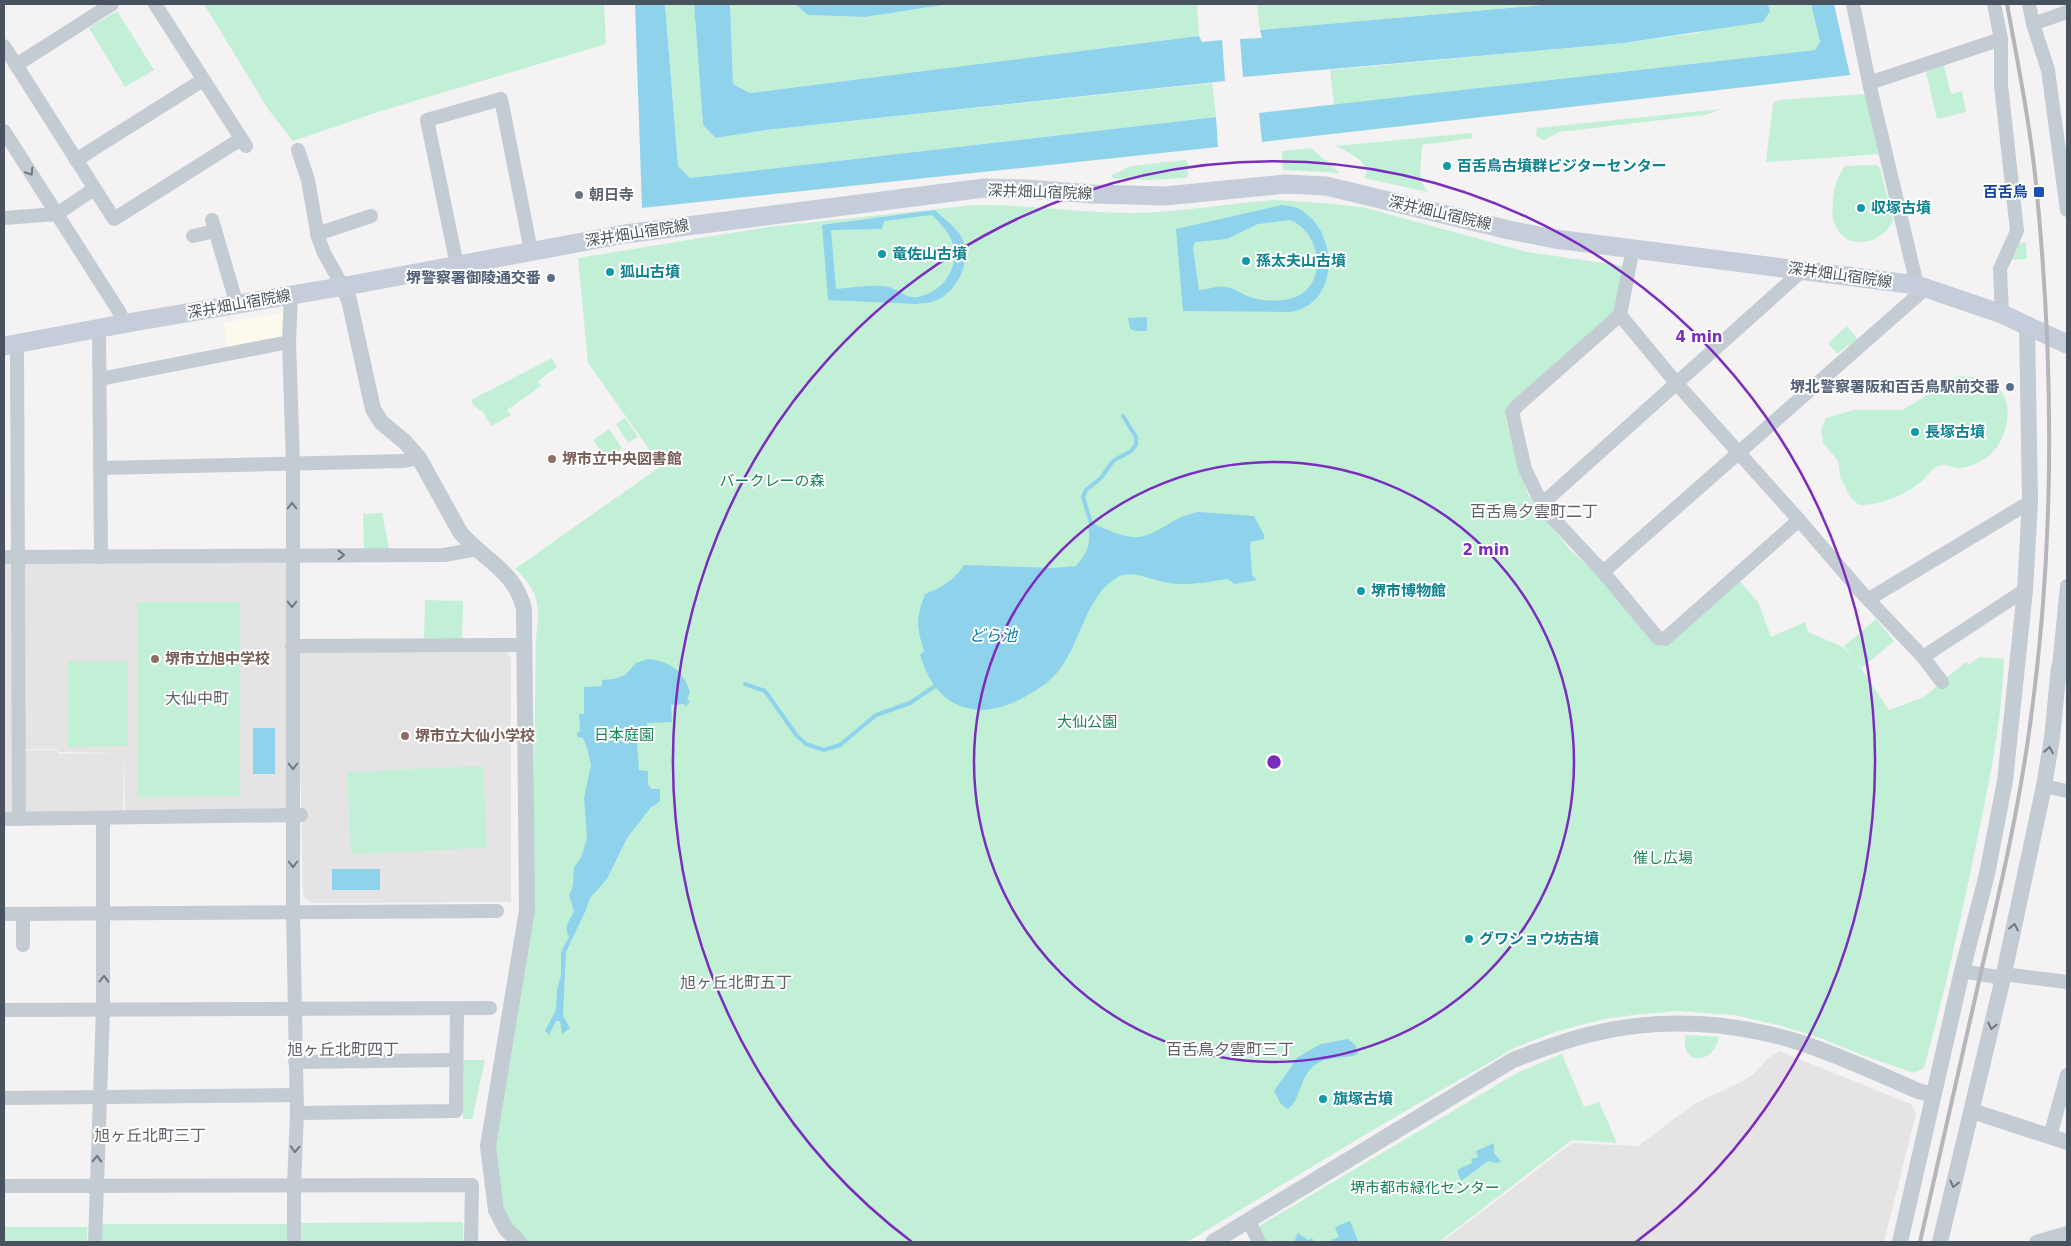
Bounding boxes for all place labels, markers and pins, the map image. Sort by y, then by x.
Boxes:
place label: 百舌鳥古墳群ビジターセンター [1457,157,1667,175]
marker: 百舌鳥古墳群ビジターセンター [1441,160,1453,172]
place label: 百舌鳥 [1983,183,2028,201]
marker: 百舌鳥 [2032,185,2046,199]
place label: 朝日寺 [589,186,634,204]
marker: 朝日寺 [573,189,585,201]
place label: 収塚古墳 [1871,199,1931,217]
marker: 収塚古墳 [1855,202,1867,214]
place label: 竜佐山古墳 [892,245,967,263]
marker: 竜佐山古墳 [876,248,888,260]
place label: 孫太夫山古墳 [1256,252,1346,270]
marker: 孫太夫山古墳 [1240,255,1252,267]
place label: 狐山古墳 [620,263,680,281]
marker: 狐山古墳 [604,266,616,278]
place label: 堺警察署御陵通交番 [406,269,541,287]
marker: 堺警察署御陵通交番 [545,272,557,284]
place label: 堺北警察署阪和百舌鳥駅前交番 [1790,378,2000,396]
marker: 堺北警察署阪和百舌鳥駅前交番 [2004,381,2016,393]
place label: 長塚古墳 [1925,423,1985,441]
marker: 長塚古墳 [1909,426,1921,438]
place label: 堺市立中央図書館 [562,450,682,468]
marker: 堺市立中央図書館 [546,453,558,465]
place label: 堺市博物館 [1371,582,1446,600]
marker: 堺市博物館 [1355,585,1367,597]
place label: 堺市立旭中学校 [165,650,270,668]
marker: 堺市立旭中学校 [149,653,161,665]
place label: 堺市立大仙小学校 [415,727,535,745]
marker: 堺市立大仙小学校 [399,730,411,742]
centre of rings [1265,753,1283,771]
place label: グワショウ坊古墳 [1479,930,1599,948]
marker: グワショウ坊古墳 [1463,933,1475,945]
place label: 旗塚古墳 [1333,1090,1393,1108]
marker: 旗塚古墳 [1317,1093,1329,1105]

